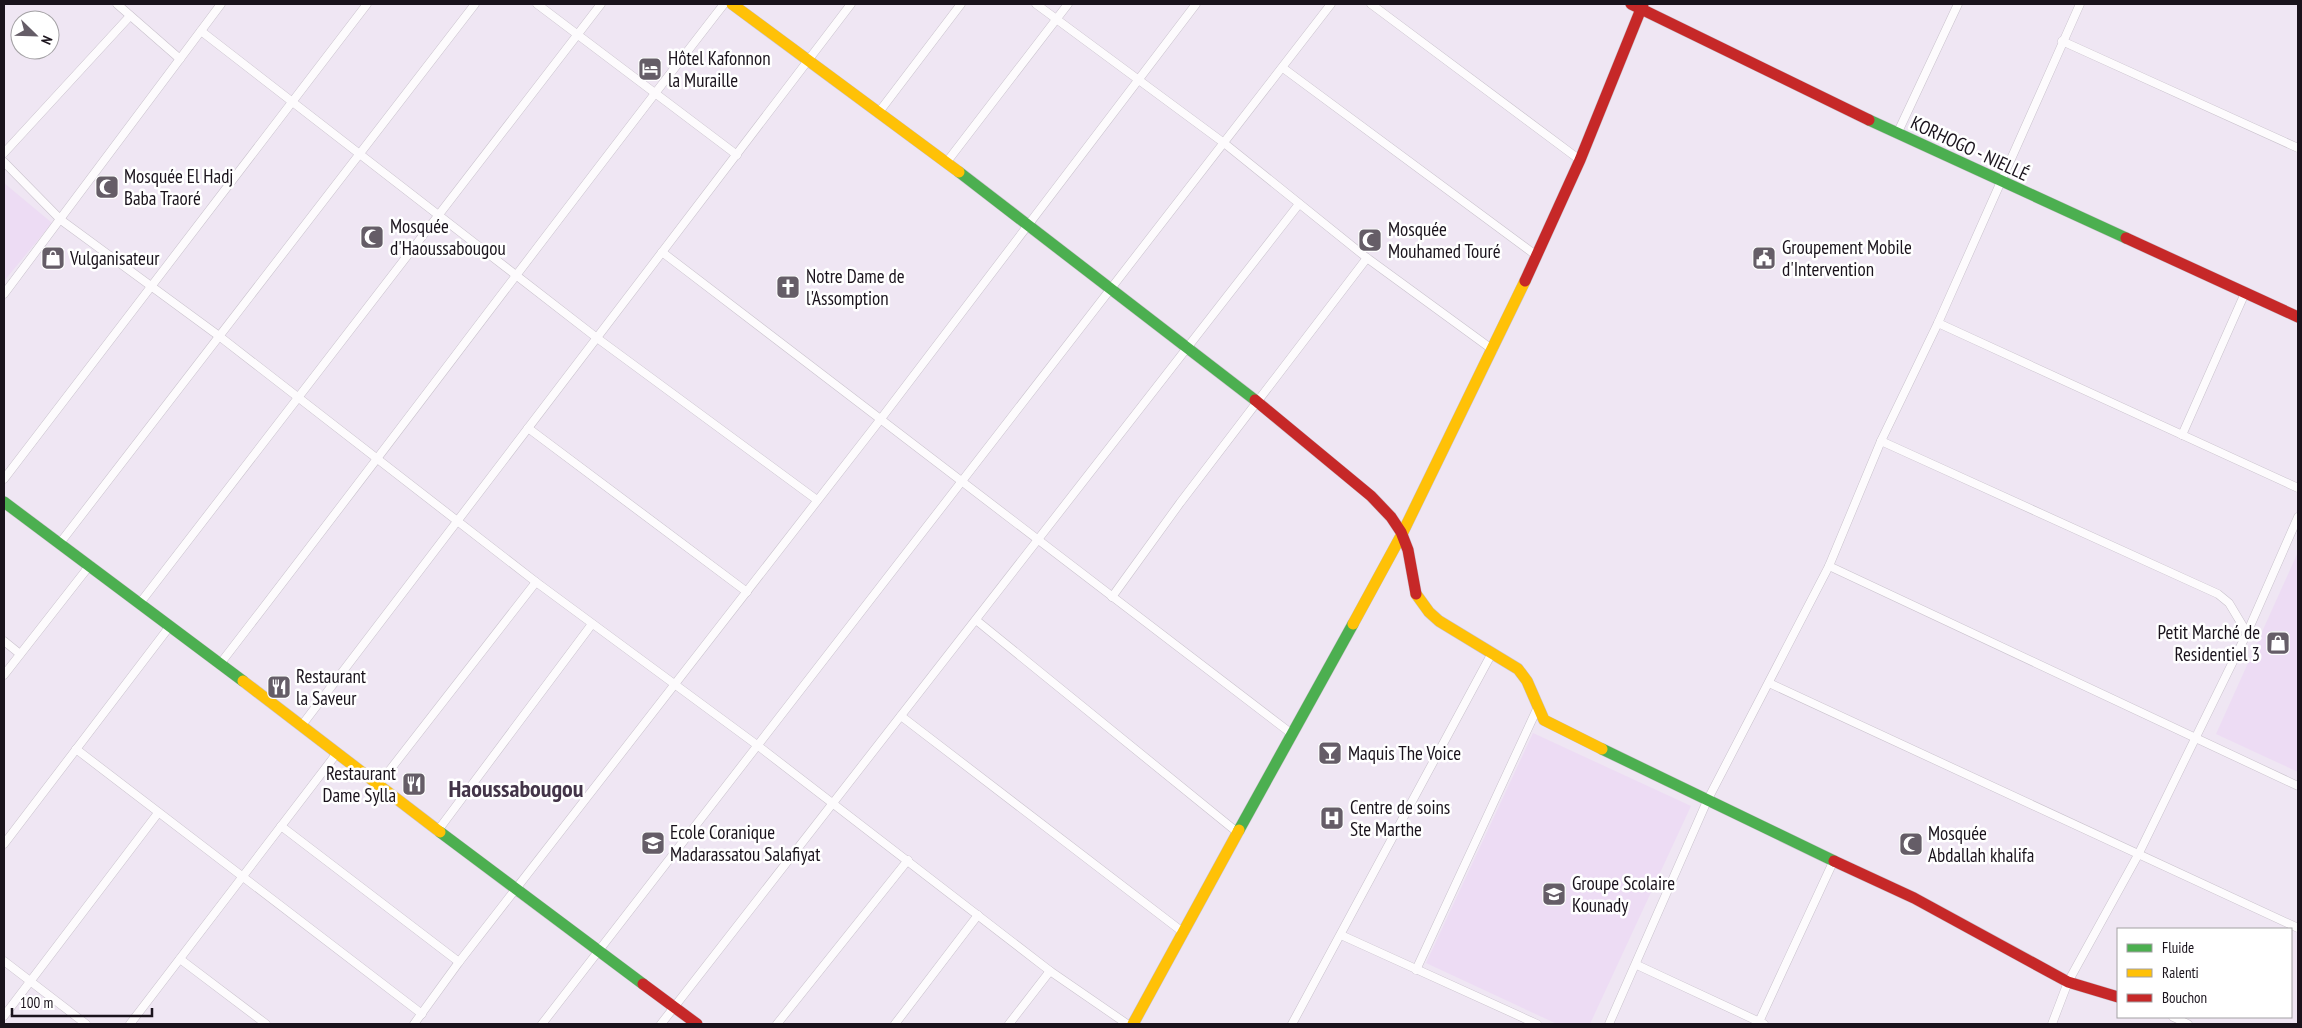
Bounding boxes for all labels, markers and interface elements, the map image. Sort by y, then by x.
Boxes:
north arrow [10,10,60,60]
text: N [37,33,57,47]
place label: Hôtel Kafonnon la Muraille [668,46,771,92]
hotel icon: Hôtel Kafonnon la Muraille [637,56,663,82]
street label: KORHOGO - NIELLÉ [1907,110,2033,186]
place label: Mosquée El Hadj Baba Traoré [124,164,233,210]
mosque icon: Mosquée El Hadj Baba Traoré [94,174,120,200]
place label: Mosquée d'Haoussabougou [390,214,506,260]
place label: Mosquée Mouhamed Touré [1388,217,1501,263]
mosque icon: Mosquée d'Haoussabougou [359,224,385,250]
mosque icon: Mosquée Mouhamed Touré [1357,227,1383,253]
place label: Groupement Mobile d'Intervention [1782,235,1912,281]
shop icon: Vulganisateur [40,245,66,271]
public building icon: Groupement Mobile d'Intervention [1751,245,1777,271]
place label: Vulganisateur [69,246,160,270]
place label: Notre Dame de l'Assomption [806,264,905,310]
church icon: Notre Dame de l'Assomption [775,274,801,300]
place label: Petit Marché de Residentiel 3 [2158,620,2260,666]
shop icon: Petit Marché de Residentiel 3 [2265,630,2291,656]
place label: Restaurant la Saveur [296,664,367,710]
restaurant icon: Restaurant la Saveur [266,674,292,700]
bar icon: Maquis The Voice [1317,740,1343,766]
place label: Maquis The Voice [1348,741,1461,765]
place label: Restaurant Dame Sylla [322,761,397,807]
restaurant icon: Restaurant Dame Sylla [401,771,427,797]
district label: Haoussabougou [449,773,583,804]
place label: Centre de soins Ste Marthe [1350,795,1450,841]
hospital icon: Centre de soins Ste Marthe [1319,805,1345,831]
place label: Ecole Coranique Madarassatou Salafiyat [670,820,821,866]
place label: Mosquée Abdallah khalifa [1928,821,2034,867]
school or university icon: Ecole Coranique Madarassatou Salafiyat [640,830,666,856]
mosque icon: Mosquée Abdallah khalifa [1898,831,1924,857]
place label: Groupe Scolaire Kounady [1572,871,1675,917]
school or university icon: Groupe Scolaire Kounady [1541,881,1567,907]
legend [2117,928,2292,1018]
text: Fluide [2162,938,2194,957]
text: Ralenti [2162,963,2199,982]
scale bar [12,986,152,1018]
text: Bouchon [2162,988,2207,1007]
text: 100 m [20,993,53,1012]

